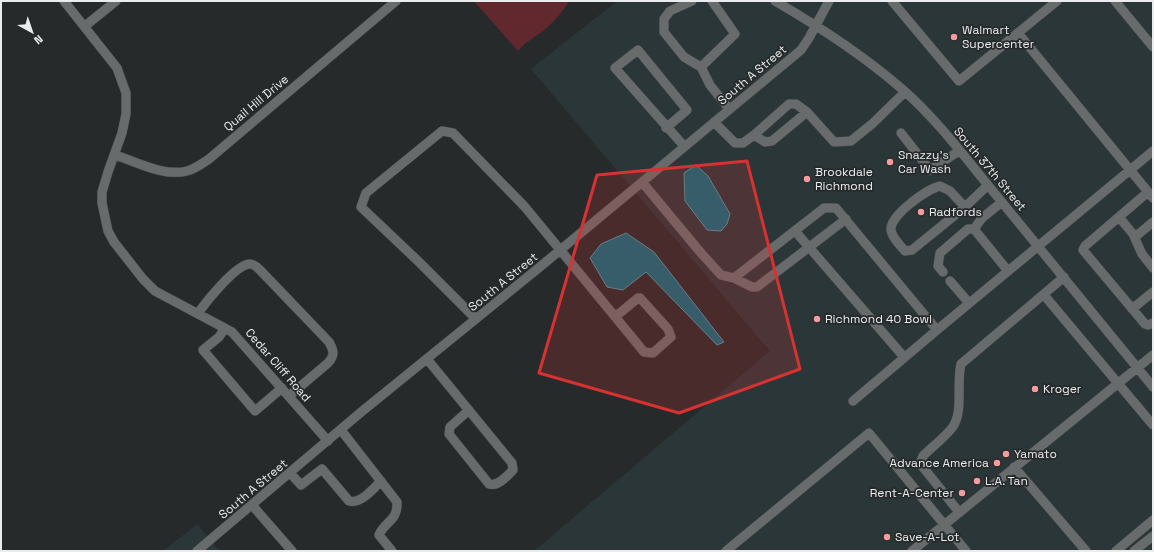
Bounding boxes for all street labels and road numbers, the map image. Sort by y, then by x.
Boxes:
street label: South A Street [714,42,790,108]
street label: Quail Hill Drive [220,71,292,135]
street label: South 37th Street [950,124,1030,214]
street label: South A Street [465,249,541,315]
street label: Cedar Cliff Road [242,325,314,405]
street label: South A Street [215,456,291,522]

